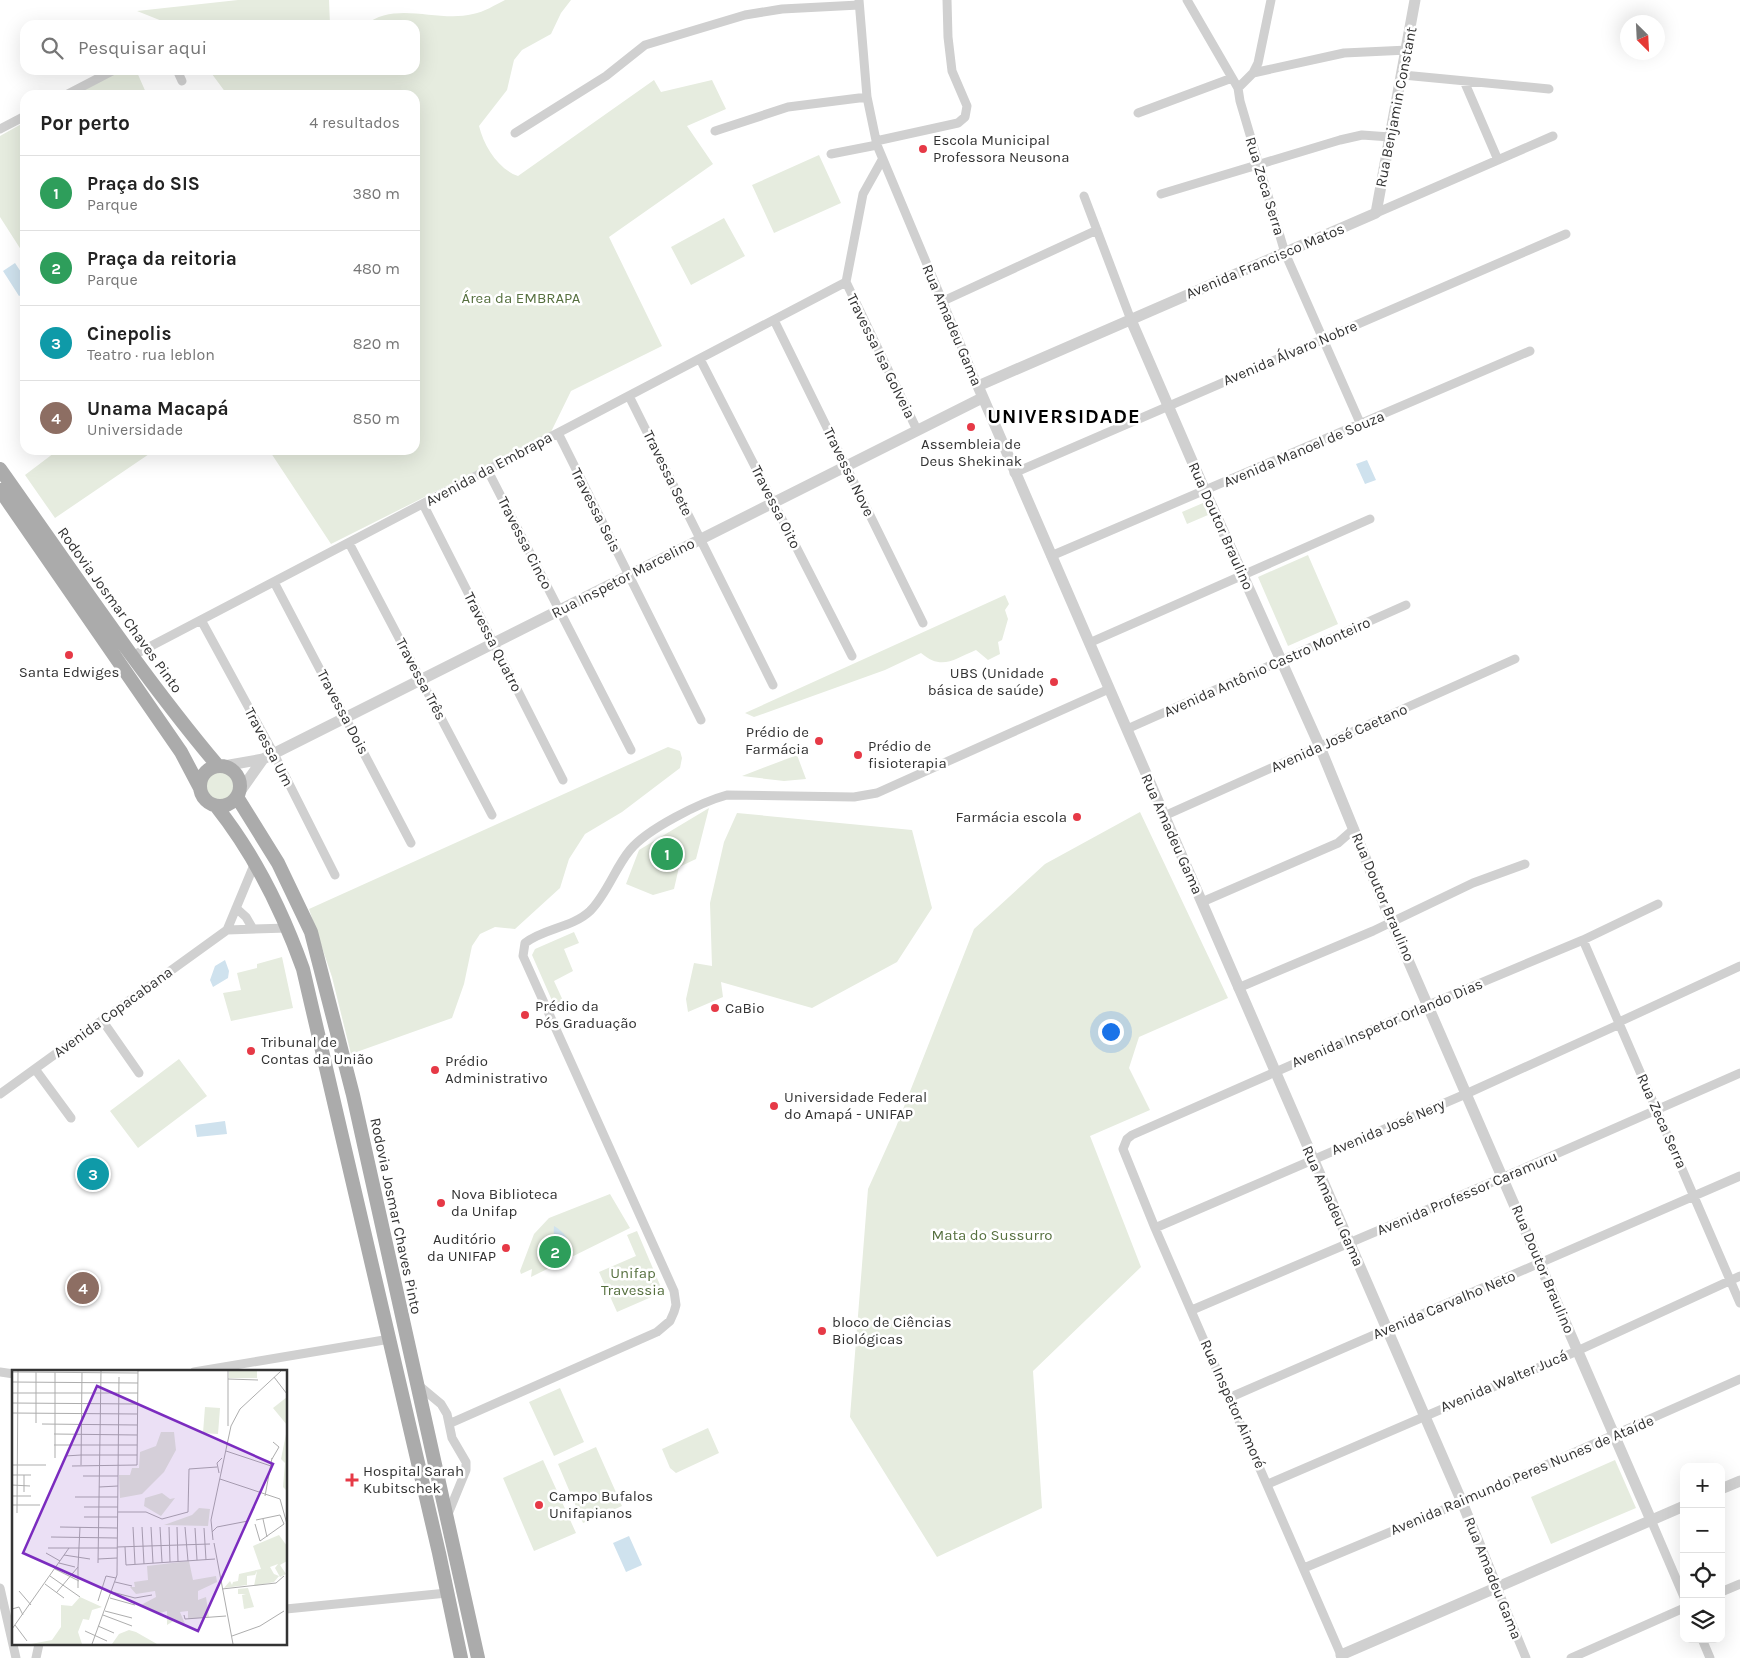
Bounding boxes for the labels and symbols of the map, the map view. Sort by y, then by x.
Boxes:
north arrow [1620,15,1665,60]
street label: Rua Benjamin Constant [1372,25,1420,189]
place label: Escola Municipal Professora Neusona [933,131,1069,166]
street label: Rua Zeca Serra [1241,135,1289,237]
marker: Escola Municipal Professora Neusona [917,143,929,155]
street label: Avenida Francisco Matos [1183,219,1347,303]
street label: Rua Amadeu Gama [918,261,986,389]
park label: Área da EMBRAPA [462,289,581,307]
street label: Travessa Isa Golveia [843,291,919,421]
street label: Avenida Álvaro Nobre [1220,317,1360,389]
district label: UNIVERSIDADE [987,405,1141,428]
street label: Avenida Manoel de Souza [1221,407,1387,491]
marker: Assembleia de Deus Shekinak [965,421,977,433]
street label: Travessa Nove [820,425,878,519]
street label: Travessa Sete [640,427,696,519]
street label: Avenida da Embrapa [423,428,555,510]
place label: Assembleia de Deus Shekinak [920,435,1022,470]
street label: Rua Doutor Braulino [1185,459,1257,593]
street label: Travessa Oito [747,462,805,552]
street label: Travessa Seis [567,465,625,555]
street label: Travessa Cinco [494,494,556,592]
street label: Rodovia Josmar Chaves Pinto [54,524,186,696]
street label: Rua Inspetor Marcelino [548,534,698,622]
street label: Travessa Quatro [460,589,526,695]
street label: Avenida Antônio Castro Monteiro [1161,613,1373,721]
street label: Travessa Três [392,635,450,723]
marker: Santa Edwiges [63,649,75,661]
place label: Santa Edwiges [19,663,119,681]
place label: UBS (Unidade básica de saúde) [928,664,1044,699]
street label: Travessa Dois [313,667,373,757]
marker: UBS (Unidade básica de saúde) [1048,676,1060,688]
street label: Avenida José Caetano [1268,700,1410,776]
street label: Travessa Um [241,704,297,790]
place label: Prédio de Farmácia [745,723,809,758]
marker: Prédio de Farmácia [813,735,825,747]
place label: Prédio de fisioterapia [868,737,947,772]
marker: Prédio de fisioterapia [852,749,864,761]
street label: Rua Amadeu Gama [1137,771,1207,897]
place label: Farmácia escola [956,808,1067,826]
marker: Farmácia escola [1071,811,1083,823]
street label: Rua Doutor Braulino [1348,830,1418,964]
pin: 1 [651,835,683,873]
street label: Avenida Copacabana [50,963,176,1061]
street label: Avenida Inspetor Orlando Dias [1289,974,1485,1072]
place label: Prédio da Pós Graduação [535,997,637,1032]
place label: CaBio [725,999,764,1017]
marker: CaBio [709,1002,721,1014]
marker: Prédio da Pós Graduação [519,1009,531,1021]
your location [1098,1019,1124,1045]
place label: Tribunal de Contas da União [261,1033,373,1068]
marker: Tribunal de Contas da União [245,1045,257,1057]
place label: Prédio Administrativo [445,1052,548,1087]
marker: Prédio Administrativo [429,1064,441,1076]
street label: Rua Zeca Serra [1633,1071,1691,1171]
place label: Universidade Federal do Amapá - UNIFAP [784,1088,927,1123]
street label: Avenida José Nery [1329,1095,1447,1159]
marker: Universidade Federal do Amapá - UNIFAP [768,1100,780,1112]
street label: Rodovia Josmar Chaves Pinto [366,1116,426,1316]
street label: Rua Amadeu Gama [1298,1143,1368,1269]
street label: Avenida Professor Caramuru [1374,1147,1560,1239]
pin: 3 [77,1155,109,1193]
place label: Nova Biblioteca da Unifap [451,1185,558,1220]
marker: Nova Biblioteca da Unifap [435,1197,447,1209]
street label: Rua Doutor Braulino [1508,1202,1578,1336]
park label: Mata do Sussurro [931,1226,1053,1244]
place label: Auditório da UNIFAP [427,1230,496,1265]
pin: 2 [539,1233,571,1271]
marker: Auditório da UNIFAP [500,1242,512,1254]
park label: Unifap Travessia [601,1264,665,1299]
street label: Avenida Carvalho Neto [1370,1267,1518,1343]
pin: 4 [67,1269,99,1307]
place label: bloco de Ciências Biológicas [832,1313,952,1348]
marker: bloco de Ciências Biológicas [816,1325,828,1337]
street label: Rua Inspetor Aimoré [1197,1337,1269,1471]
street label: Avenida Walter Jucá [1438,1346,1570,1416]
inset map [12,1370,288,1646]
street label: Avenida Raimundo Peres Nunes de Ataíde [1388,1411,1656,1539]
place label: Hospital Sarah Kubitschek [363,1462,464,1497]
marker: Hospital Sarah Kubitschek [345,1473,359,1487]
place label: Campo Bufalos Unifapianos [549,1487,653,1522]
marker: Campo Bufalos Unifapianos [533,1499,545,1511]
street label: Rua Amadeu Gama [1460,1514,1526,1642]

